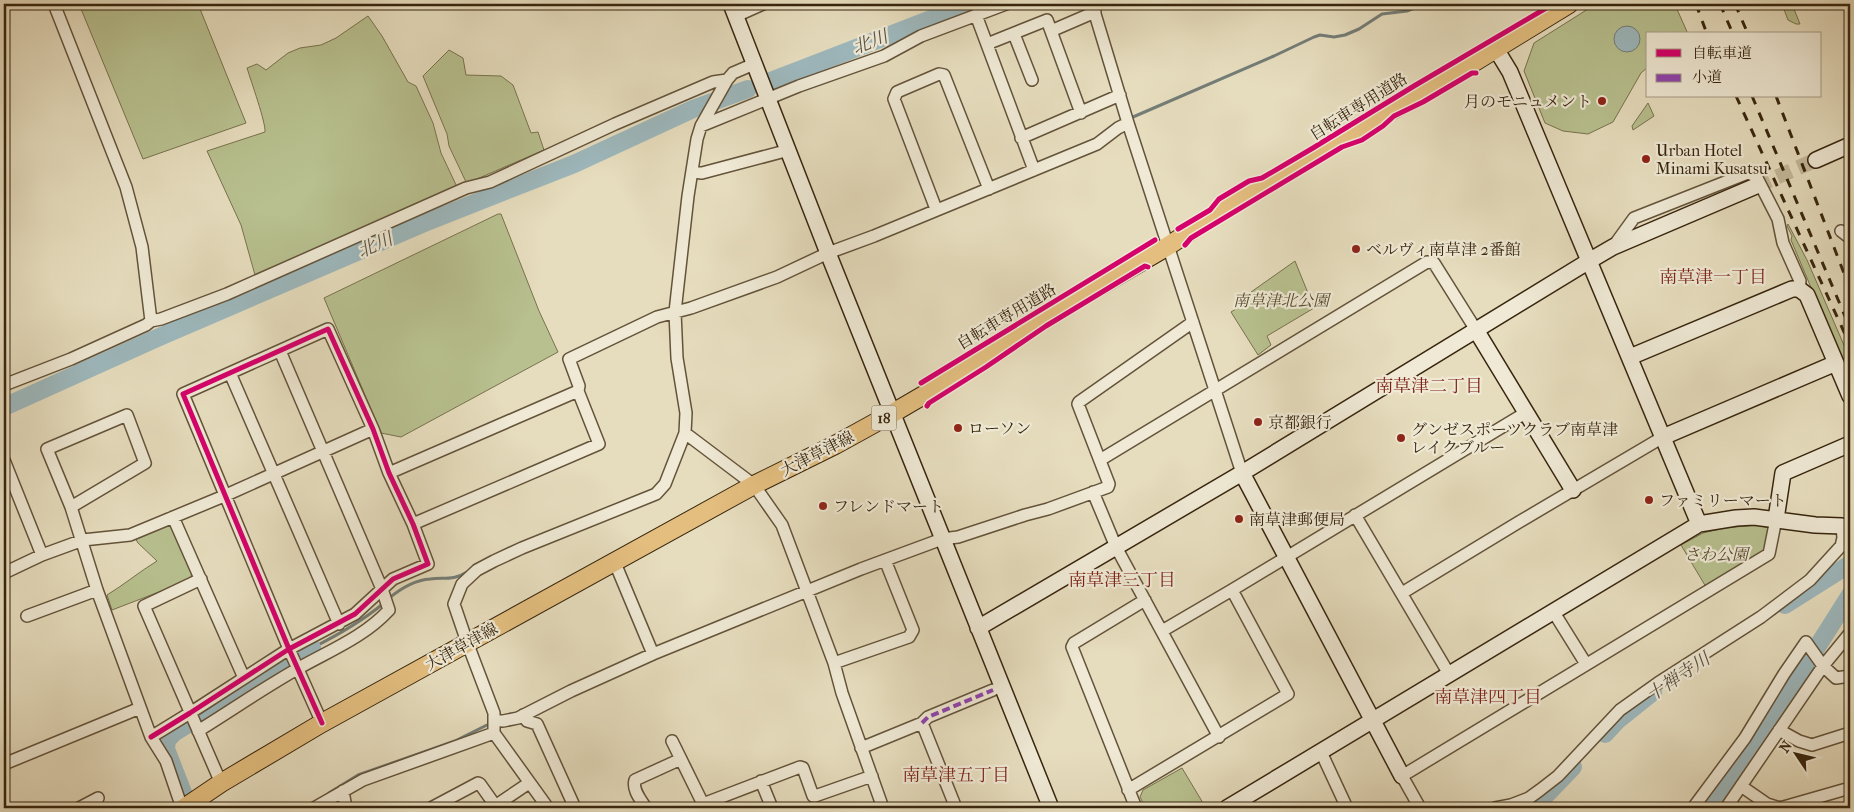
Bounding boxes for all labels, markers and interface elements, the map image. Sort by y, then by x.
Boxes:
water label: 北川 [850,25,893,59]
legend [1646,32,1822,98]
text: 自転車道 [1692,44,1752,62]
text: 小道 [1692,68,1722,86]
street label: 自転車専用道路 [1306,69,1411,144]
place label: 月のモニュメント [1464,92,1592,111]
marker: 月のモニュメント [1596,95,1608,107]
place label: Urban Hotel Minami Kusatsu [1656,141,1768,178]
marker: Urban Hotel Minami Kusatsu [1640,153,1652,165]
water label: 北川 [354,228,398,262]
place label: ベルヴィ南草津 2番館 [1366,240,1521,259]
marker: ベルヴィ南草津 2番館 [1350,243,1362,255]
district label: 南草津一丁目 [1659,267,1767,288]
street label: 自転車専用道路 [953,279,1059,353]
park label: 南草津北公園 [1233,291,1332,310]
district label: 南草津二丁目 [1375,376,1483,397]
road number: 18 [872,406,896,430]
place label: 京都銀行 [1268,413,1332,432]
marker: 京都銀行 [1252,416,1264,428]
place label: ローソン [968,419,1031,438]
place label: グンゼスポーツクラブ南草津 レイクブルー [1411,420,1618,457]
marker: ローソン [952,422,964,434]
street label: 大津草津線 [777,427,857,480]
marker: グンゼスポーツクラブ南草津 レイクブルー [1395,432,1407,444]
place label: ファミリーマート [1659,491,1787,510]
marker: ファミリーマート [1643,494,1655,506]
place label: フレンドマート [833,497,944,516]
marker: フレンドマート [817,500,829,512]
place label: 南草津郵便局 [1249,510,1345,529]
marker: 南草津郵便局 [1233,513,1245,525]
park label: さわ公園 [1684,545,1751,564]
district label: 南草津三丁目 [1068,570,1176,591]
street label: 大津草津線 [422,619,501,674]
water label: 十禅寺川 [1643,647,1716,706]
district label: 南草津四丁目 [1434,687,1542,708]
north arrow [1772,730,1822,780]
text: N [1776,737,1796,756]
district label: 南草津五丁目 [902,765,1010,786]

